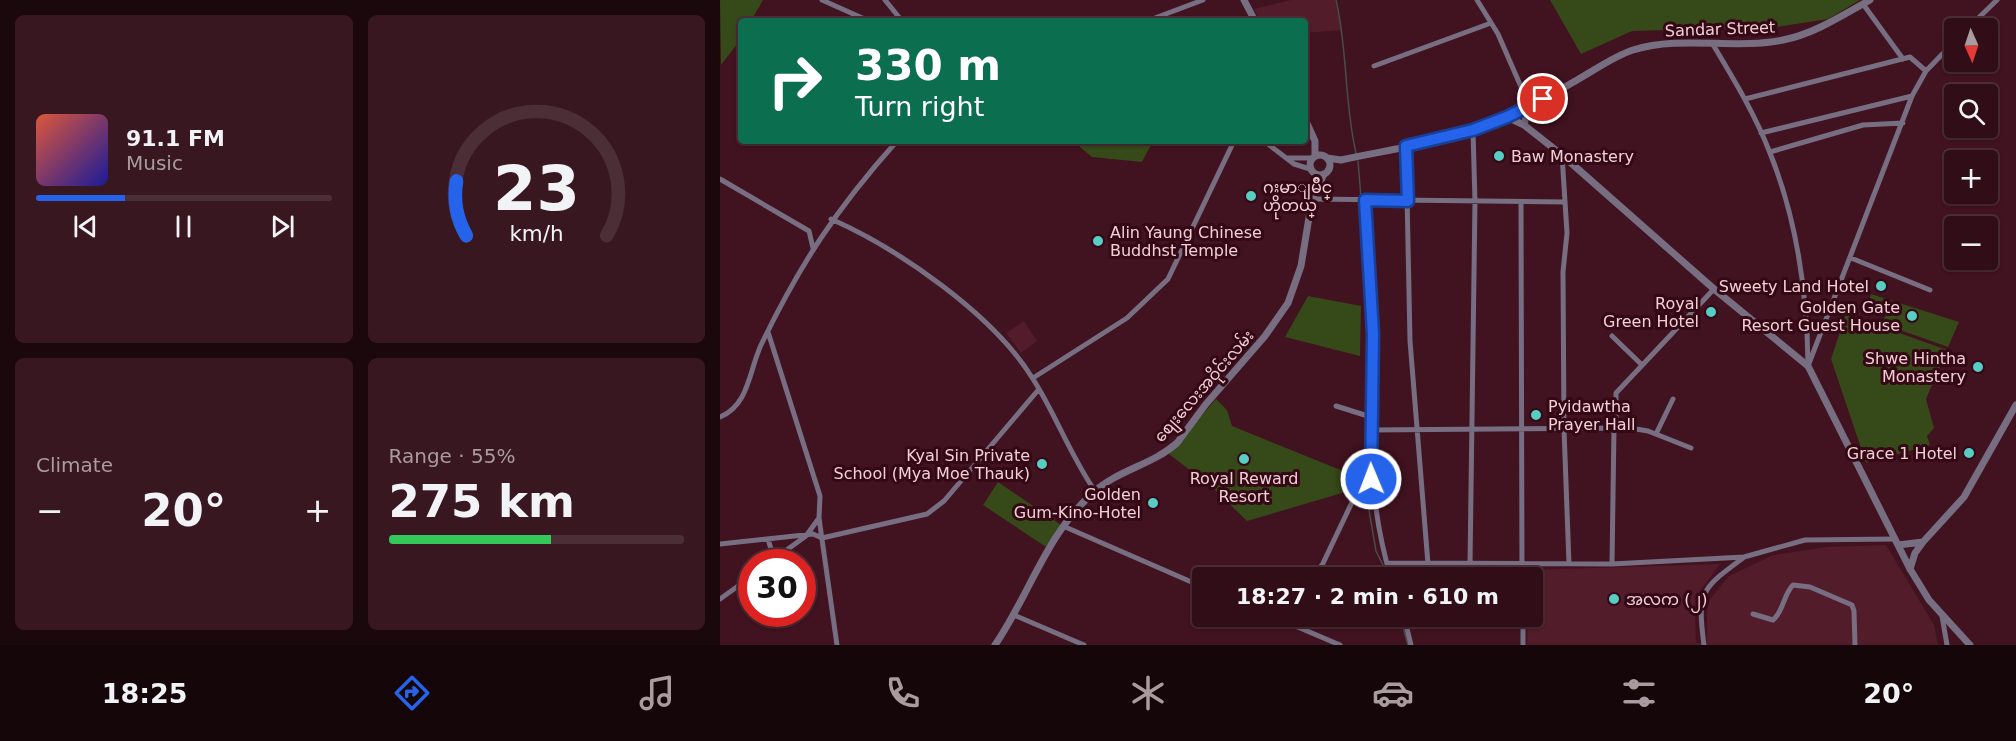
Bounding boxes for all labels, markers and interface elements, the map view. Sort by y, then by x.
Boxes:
street label: Sandar Street [1665,18,1775,40]
north arrow [1944,18,1998,72]
map controls [1944,18,1998,270]
text: 330 m [855,41,1001,90]
icon: right [756,42,834,120]
pin [1517,73,1568,124]
icon: arrive [1526,82,1559,115]
button: search [1944,84,1998,138]
text: Turn right [855,91,984,122]
text: 91.1 FM [126,126,225,151]
place label: Baw Monastery [1511,147,1634,166]
marker: Baw Monastery [1492,149,1506,163]
button: + [1944,150,1998,204]
text: Music [126,151,183,175]
text: 23 [493,152,580,225]
place label: ဂႏမာျမိဳင္ ဟိုတယ္ [1263,177,1332,220]
marker: ဂႏမာျမိဳင္ ဟိုတယ္ [1244,189,1258,203]
icon: previous [69,210,102,243]
icon: pause [167,210,200,243]
icon: next [266,210,299,243]
button: − [1944,216,1998,270]
text: km/h [509,221,563,246]
place label: Alin Yaung Chinese Buddhst Temple [1110,223,1262,260]
marker: Alin Yaung Chinese Buddhst Temple [1091,234,1105,248]
place label: Sweety Land Hotel [1719,277,1869,296]
marker: Sweety Land Hotel [1874,279,1888,293]
place label: Royal Green Hotel [1603,294,1699,331]
place label: Golden Gate Resort Guest House [1741,298,1900,335]
marker: Royal Green Hotel [1704,305,1718,319]
marker: Golden Gate Resort Guest House [1905,309,1919,323]
street label: စျေးလေးအဝိုင်းလမ်း [1149,325,1262,449]
place label: Shwe Hintha Monastery [1865,349,1966,386]
marker: Shwe Hintha Monastery [1971,360,1985,374]
place label: Pyidawtha Prayer Hall [1548,397,1635,434]
marker: Pyidawtha Prayer Hall [1529,408,1543,422]
text: Range · 55% [389,444,515,468]
place label: Grace 1 Hotel [1847,444,1957,463]
place label: Kyal Sin Private School (Mya Moe Thauk) [834,446,1030,483]
marker: Grace 1 Hotel [1962,446,1976,460]
position arrow [1339,447,1403,511]
marker: Royal Reward Resort [1237,452,1251,466]
text: Climate [36,453,113,477]
marker: Kyal Sin Private School (Mya Moe Thauk) [1035,457,1049,471]
place label: Royal Reward Resort [1190,469,1298,506]
text: 275 km [389,475,575,528]
text: 20° [141,484,226,537]
place label: Golden Gum-Kino-Hotel [1014,485,1141,522]
text: − [36,491,64,530]
text: + [304,491,332,530]
marker: Golden Gum-Kino-Hotel [1146,496,1160,510]
speed limit sign: 30 [738,549,816,627]
text: 18:27 · 2 min · 610 m [1236,584,1499,609]
place label: အလက (၂) [1626,590,1707,613]
marker: အလက (၂) [1607,592,1621,606]
icon: directions [391,672,433,714]
icon: music [636,672,678,714]
icon: phone [882,672,924,714]
icon: climate [1127,672,1169,714]
icon: car [1372,672,1414,714]
icon: filters [1618,672,1660,714]
text: 18:25 [102,678,188,709]
text: 20° [1863,678,1914,709]

